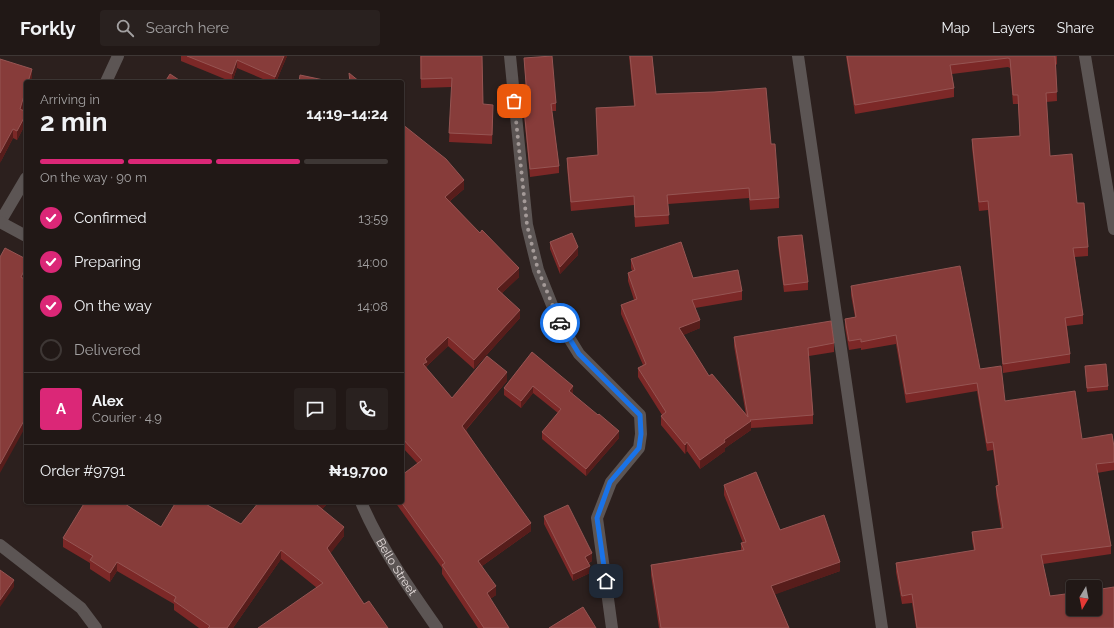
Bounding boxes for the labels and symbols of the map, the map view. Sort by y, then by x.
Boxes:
pin [497,84,531,118]
courier [540,303,580,343]
street label: Bello Street [373,536,420,598]
pin [589,564,623,598]
north arrow [1066,580,1102,616]

